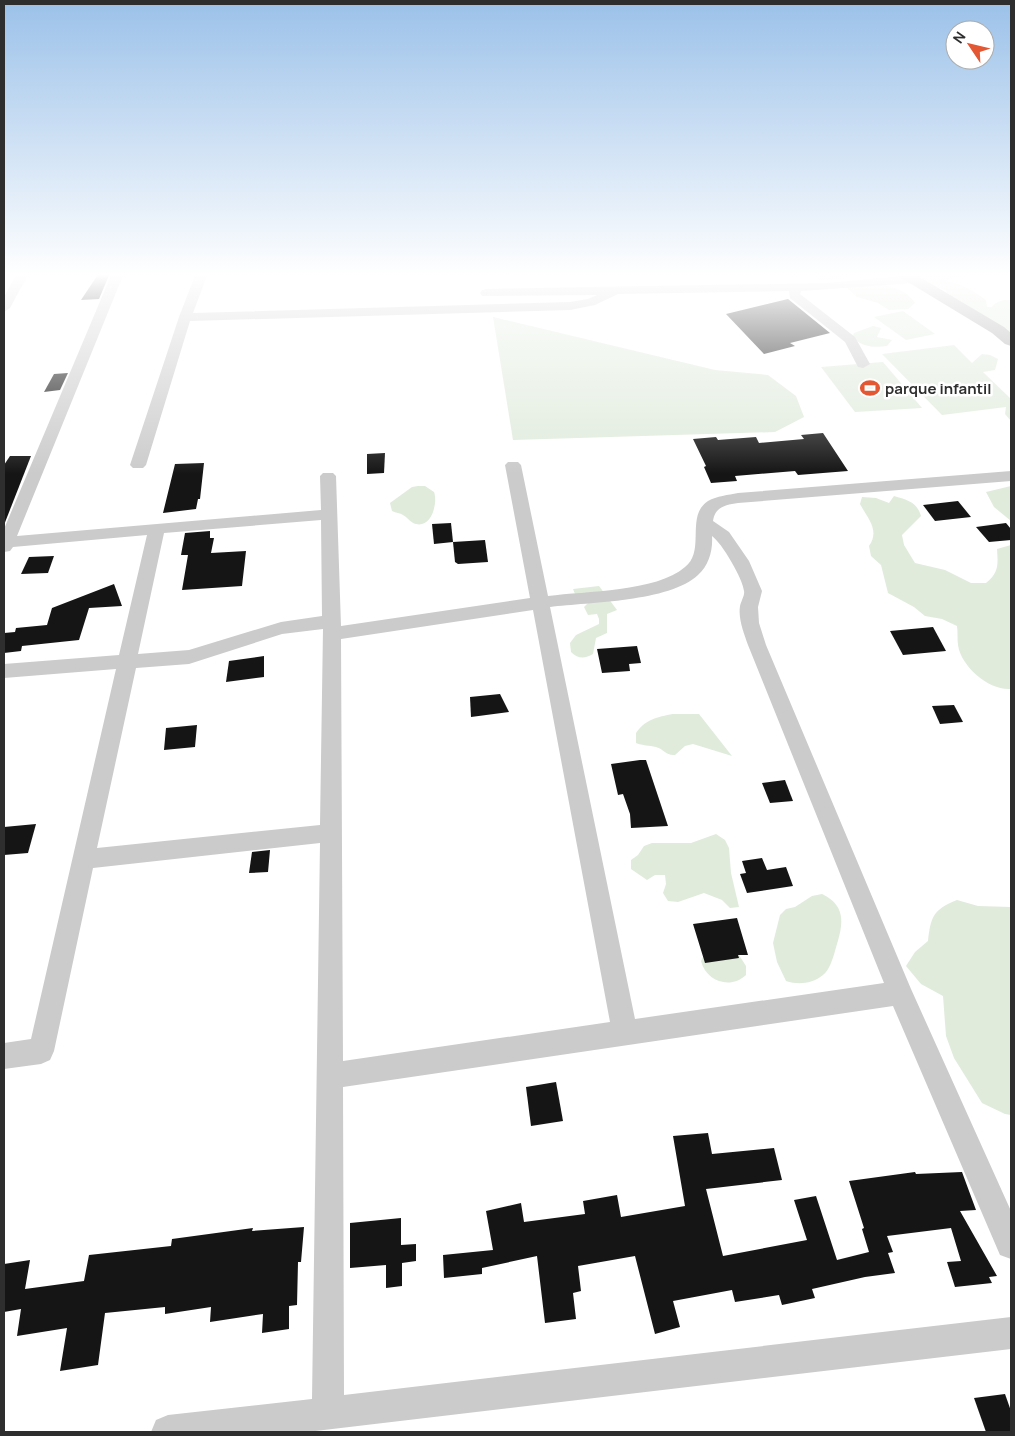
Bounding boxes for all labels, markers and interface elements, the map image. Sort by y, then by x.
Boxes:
north arrow [945,20,995,70]
text: N [948,28,970,47]
sports icon: parque infantil [859,377,881,399]
place label: parque infantil [885,378,992,399]

